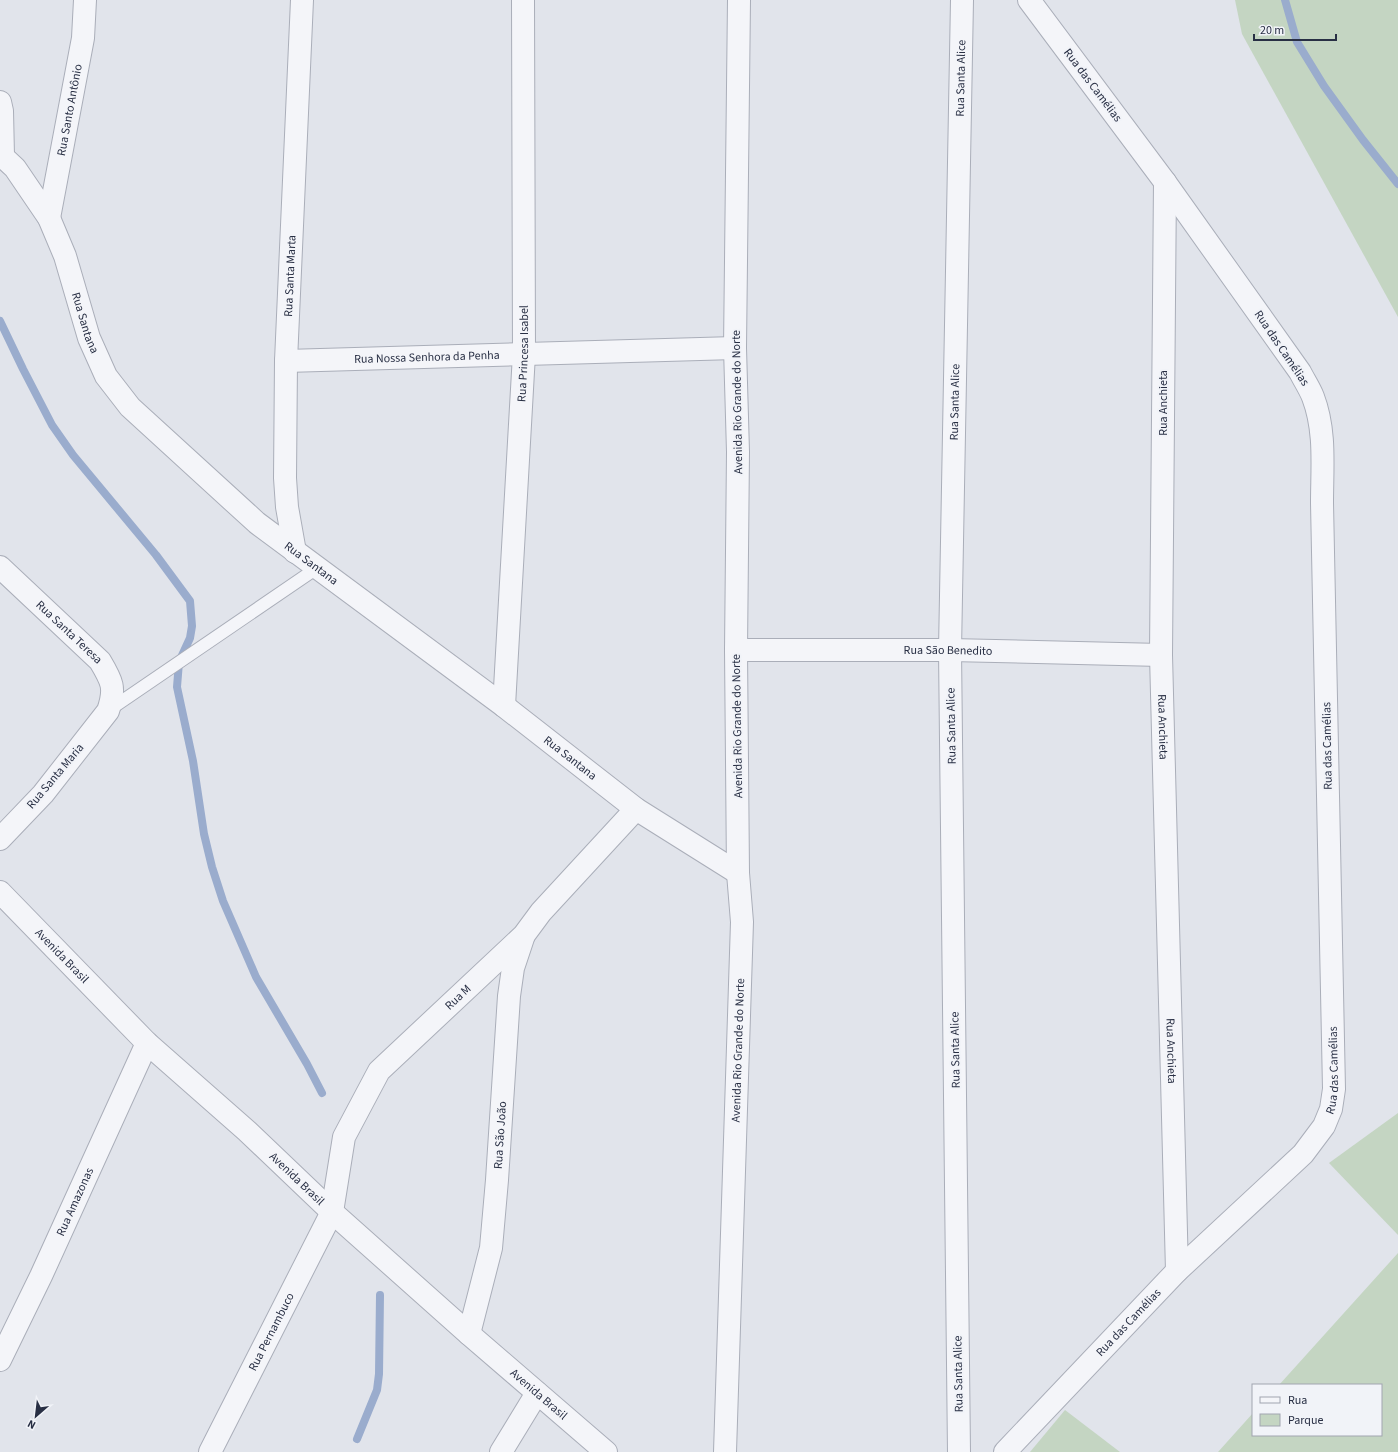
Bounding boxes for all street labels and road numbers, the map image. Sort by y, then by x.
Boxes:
street label: Rua Santa Alice [952,40,970,117]
street label: Rua das Camélias [1059,45,1126,125]
street label: Rua Santo Antônio [53,63,87,157]
street label: Rua Santa Marta [280,235,301,317]
street label: Rua Santana [67,290,103,356]
street label: Rua Princesa Isabel [513,305,533,402]
street label: Rua das Camélias [1250,307,1313,389]
street label: Avenida Rio Grande do Norte [728,330,747,474]
street label: Rua Nossa Senhora da Penha [354,347,500,368]
street label: Rua Santa Alice [946,363,964,441]
street label: Rua Anchieta [1155,370,1172,436]
street label: Rua Santana [280,538,341,589]
street label: Rua Santa Teresa [32,597,106,668]
street label: Rua São Benedito [904,642,993,660]
street label: Avenida Rio Grande do Norte [728,654,747,798]
street label: Rua Santa Alice [942,687,961,765]
street label: Rua Anchieta [1153,694,1172,760]
street label: Rua das Camélias [1318,702,1337,790]
street label: Rua Santana [540,732,600,784]
street label: Rua Santa Maria [23,740,88,813]
street label: Avenida Brasil [31,925,92,987]
street label: Avenida Rio Grande do Norte [728,978,749,1123]
street label: Rua M [441,981,475,1014]
street label: Rua Santa Alice [946,1011,965,1089]
street label: Rua Anchieta [1161,1018,1180,1084]
street label: Rua das Camélias [1322,1026,1343,1117]
street label: Rua São João [490,1101,511,1170]
street label: Avenida Brasil [265,1148,328,1210]
street label: Rua Amazonas [52,1165,98,1239]
street label: Rua das Camélias [1092,1285,1165,1360]
street label: Rua Pernambuco [245,1290,299,1374]
street label: Rua Santa Alice [949,1335,968,1413]
street label: Avenida Brasil [506,1365,571,1424]

